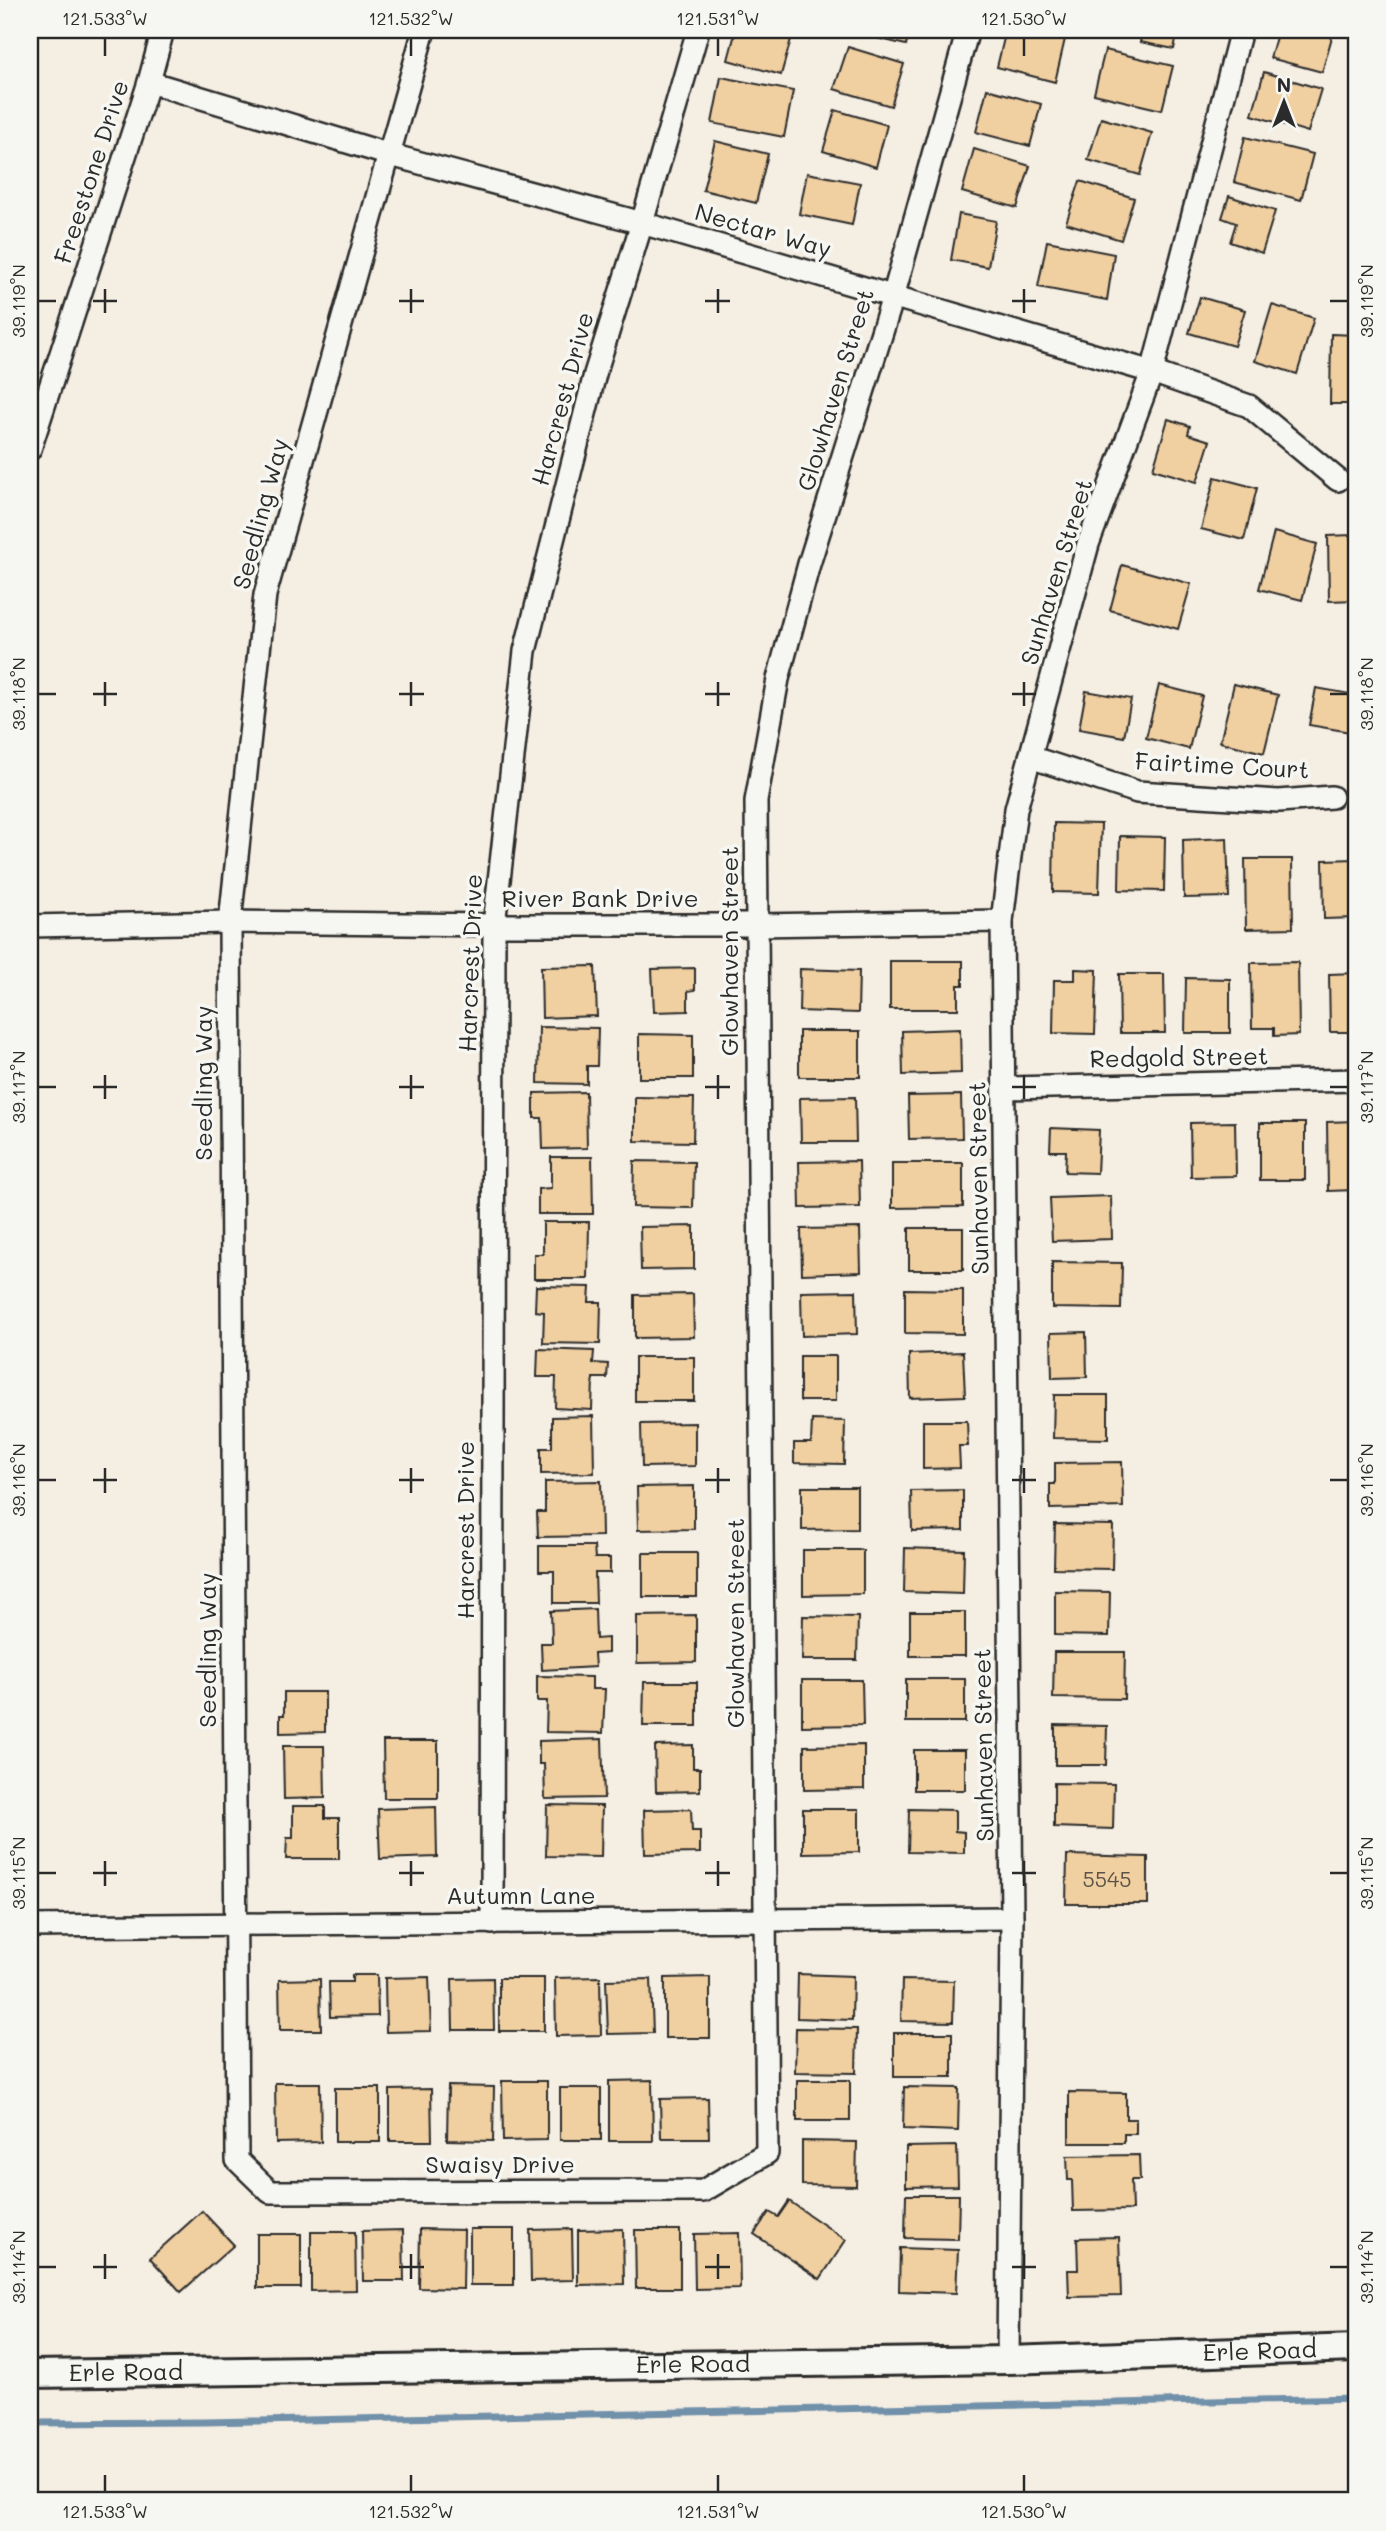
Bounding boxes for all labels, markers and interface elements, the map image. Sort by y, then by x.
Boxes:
text: 121.533°W [62,6,148,30]
text: 121.532°W [368,6,454,30]
text: 121.531°W [676,6,760,30]
text: 121.530°W [981,6,1067,30]
north arrow [1250,66,1320,136]
text: N [1277,72,1291,97]
street label: Freestone Drive [46,76,135,267]
street label: Nectar Way [692,195,835,264]
text: 39.119°N [6,264,30,338]
text: 39.119°N [1354,264,1378,338]
street label: Glowhaven Street [789,285,880,495]
street label: Harcrest Drive [523,308,600,489]
street label: Seedling Way [224,435,295,593]
street label: Sunhaven Street [1012,475,1099,669]
text: 39.118°N [6,657,30,731]
text: 39.118°N [1354,657,1378,731]
street label: Fairtime Court [1134,744,1310,785]
street label: Glowhaven Street [713,846,744,1056]
street label: Harcrest Drive [451,873,488,1053]
street label: River Bank Drive [501,882,699,913]
street label: Seedling Way [187,1005,218,1161]
street label: Redgold Street [1089,1039,1269,1074]
text: 39.117°N [6,1051,30,1123]
text: 39.117°N [1354,1051,1378,1123]
street label: Sunhaven Street [960,1081,995,1275]
street label: Harcrest Drive [449,1441,480,1619]
text: 39.116°N [6,1443,30,1517]
text: 39.116°N [1354,1443,1378,1517]
street label: Glowhaven Street [719,1518,750,1728]
street label: Seedling Way [191,1572,222,1728]
street label: Sunhaven Street [965,1648,1000,1842]
text: 39.115°N [6,1836,30,1910]
text: 39.115°N [1354,1836,1378,1910]
house number: 5545 [1082,1865,1132,1892]
street label: Autumn Lane [446,1879,596,1910]
street label: Swaisy Drive [425,2148,575,2179]
text: 39.114°N [6,2230,30,2304]
text: 39.114°N [1354,2230,1378,2304]
street label: Erle Road [1202,2332,1317,2367]
street label: Erle Road [636,2347,750,2379]
street label: Erle Road [69,2355,183,2387]
text: 121.533°W [62,2499,148,2523]
text: 121.532°W [368,2499,454,2523]
text: 121.531°W [676,2499,760,2523]
text: 121.530°W [981,2499,1067,2523]

